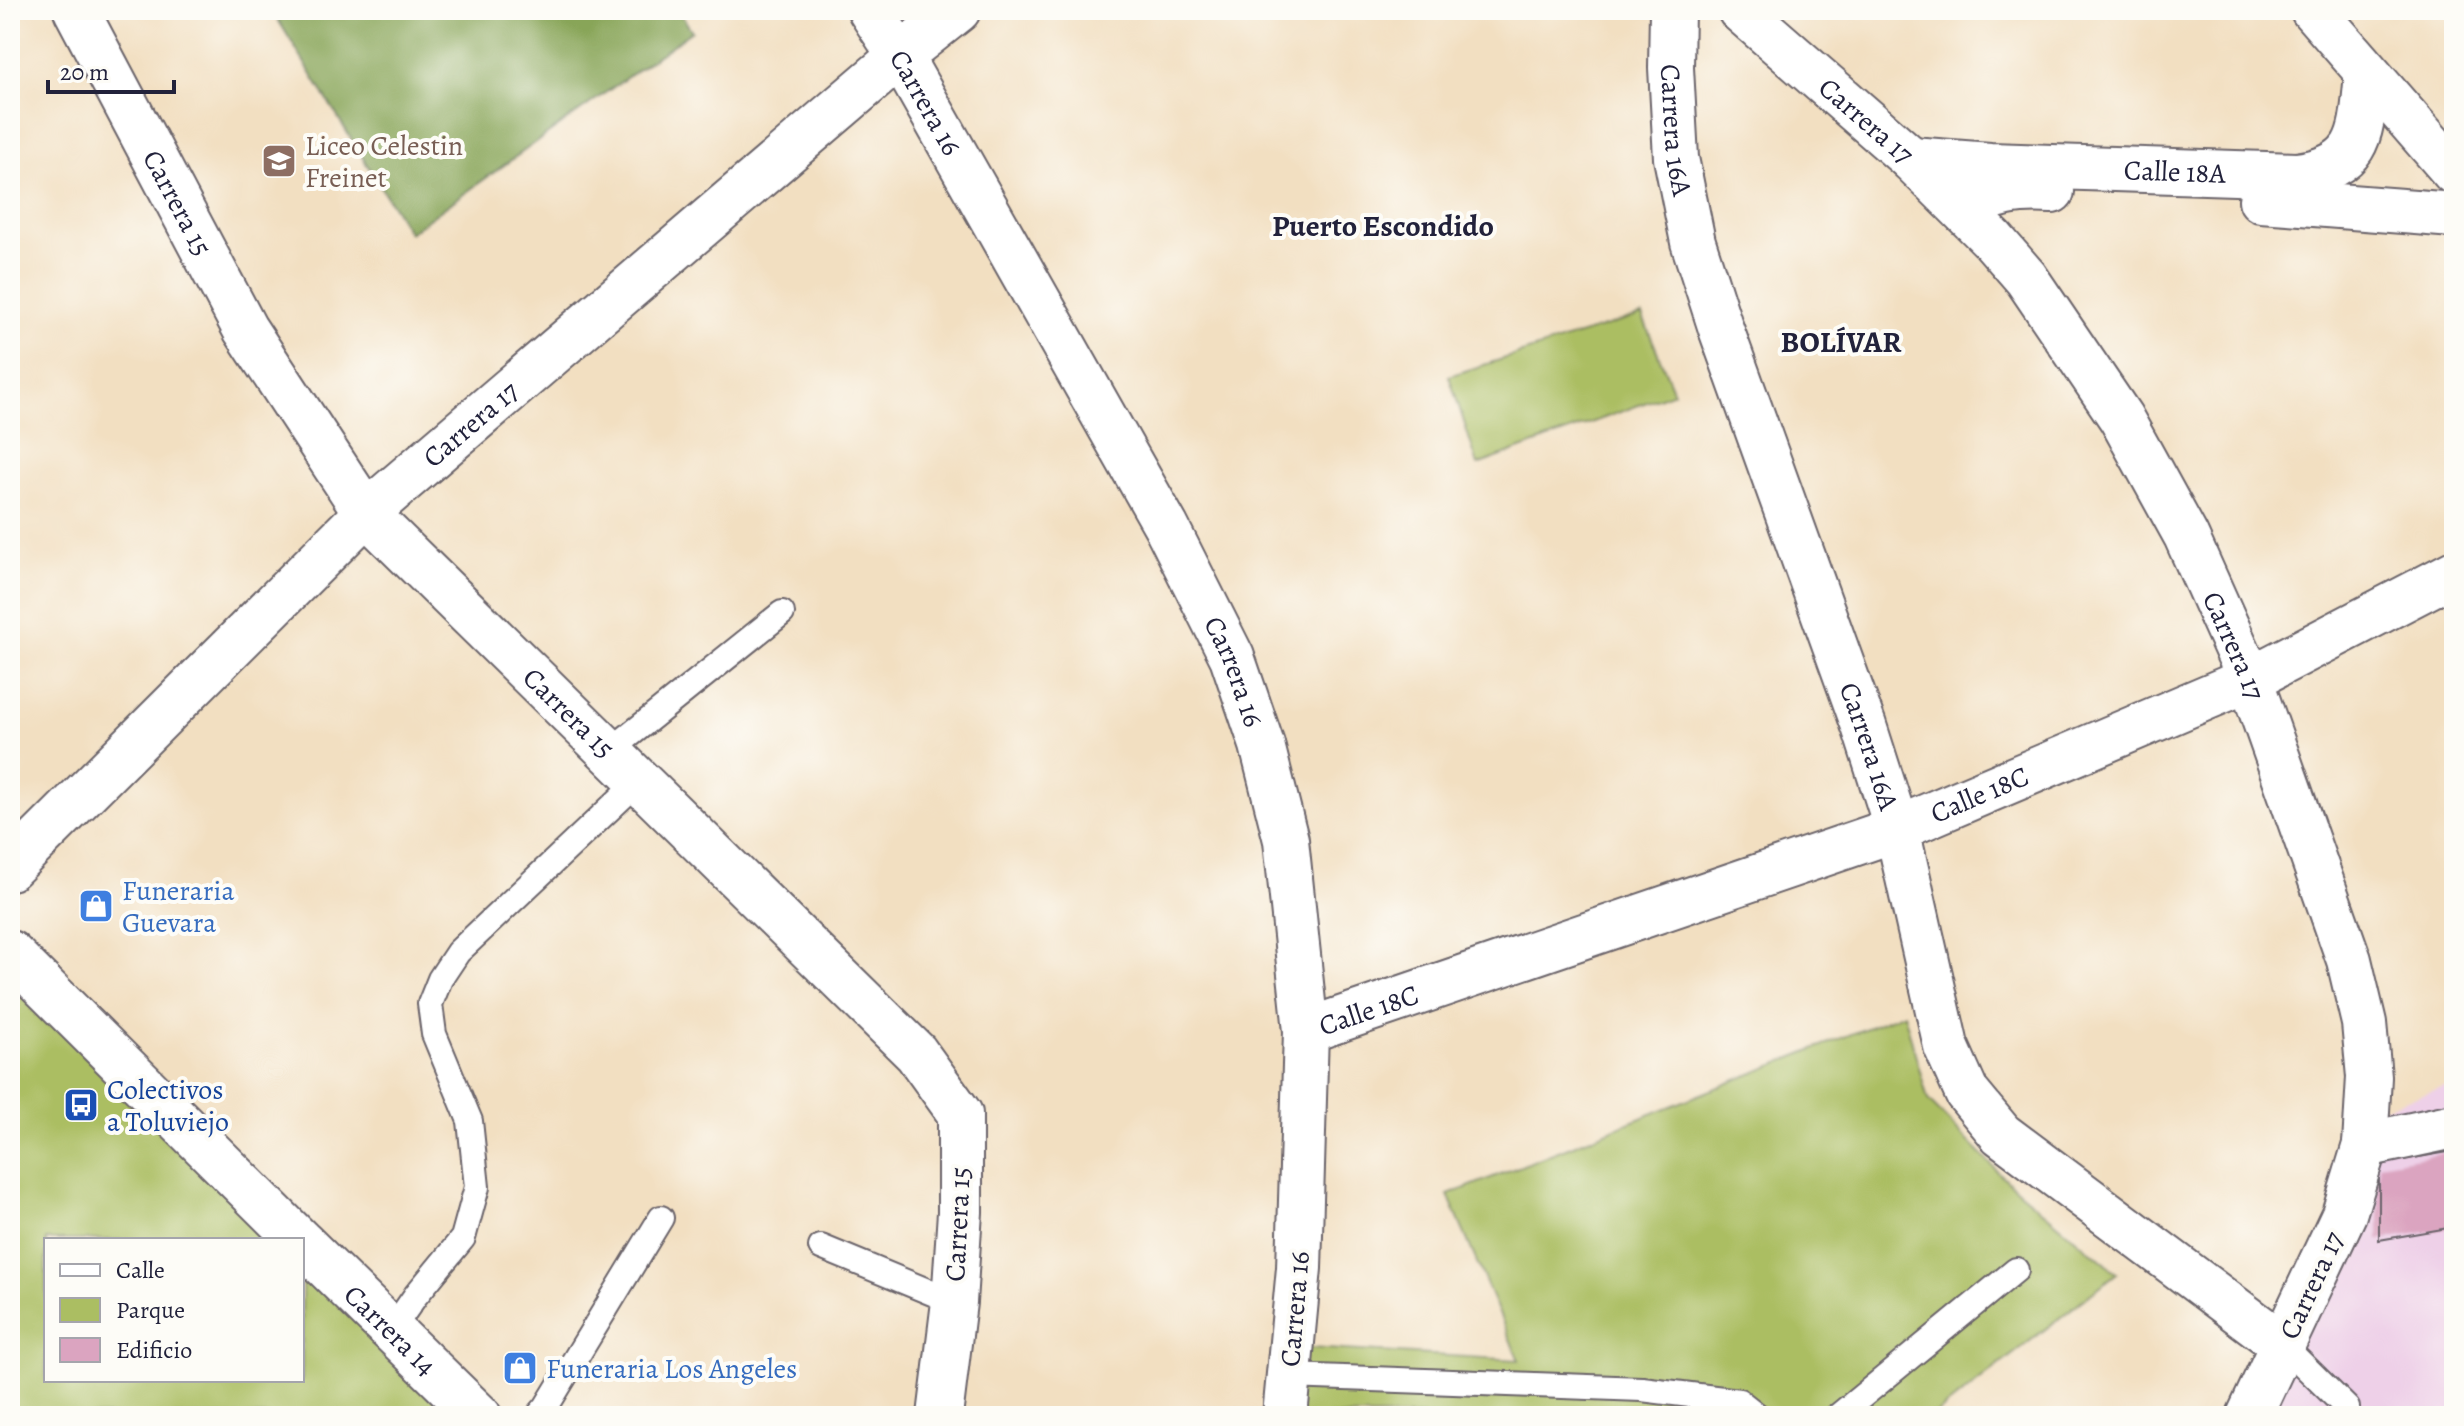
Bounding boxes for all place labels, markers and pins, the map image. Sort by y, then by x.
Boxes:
place label: Liceo Celestin Freinet [305,127,463,197]
school or university icon: Liceo Celestin Freinet [260,142,298,180]
place label: Funeraria Guevara [122,872,235,942]
shop icon: Funeraria Guevara [77,887,115,925]
place label: Colectivos a Toluviejo [107,1071,229,1141]
bus stop icon: Colectivos a Toluviejo [62,1086,100,1124]
shop icon: Funeraria Los Angeles [501,1349,539,1387]
place label: Funeraria Los Angeles [546,1350,797,1388]

